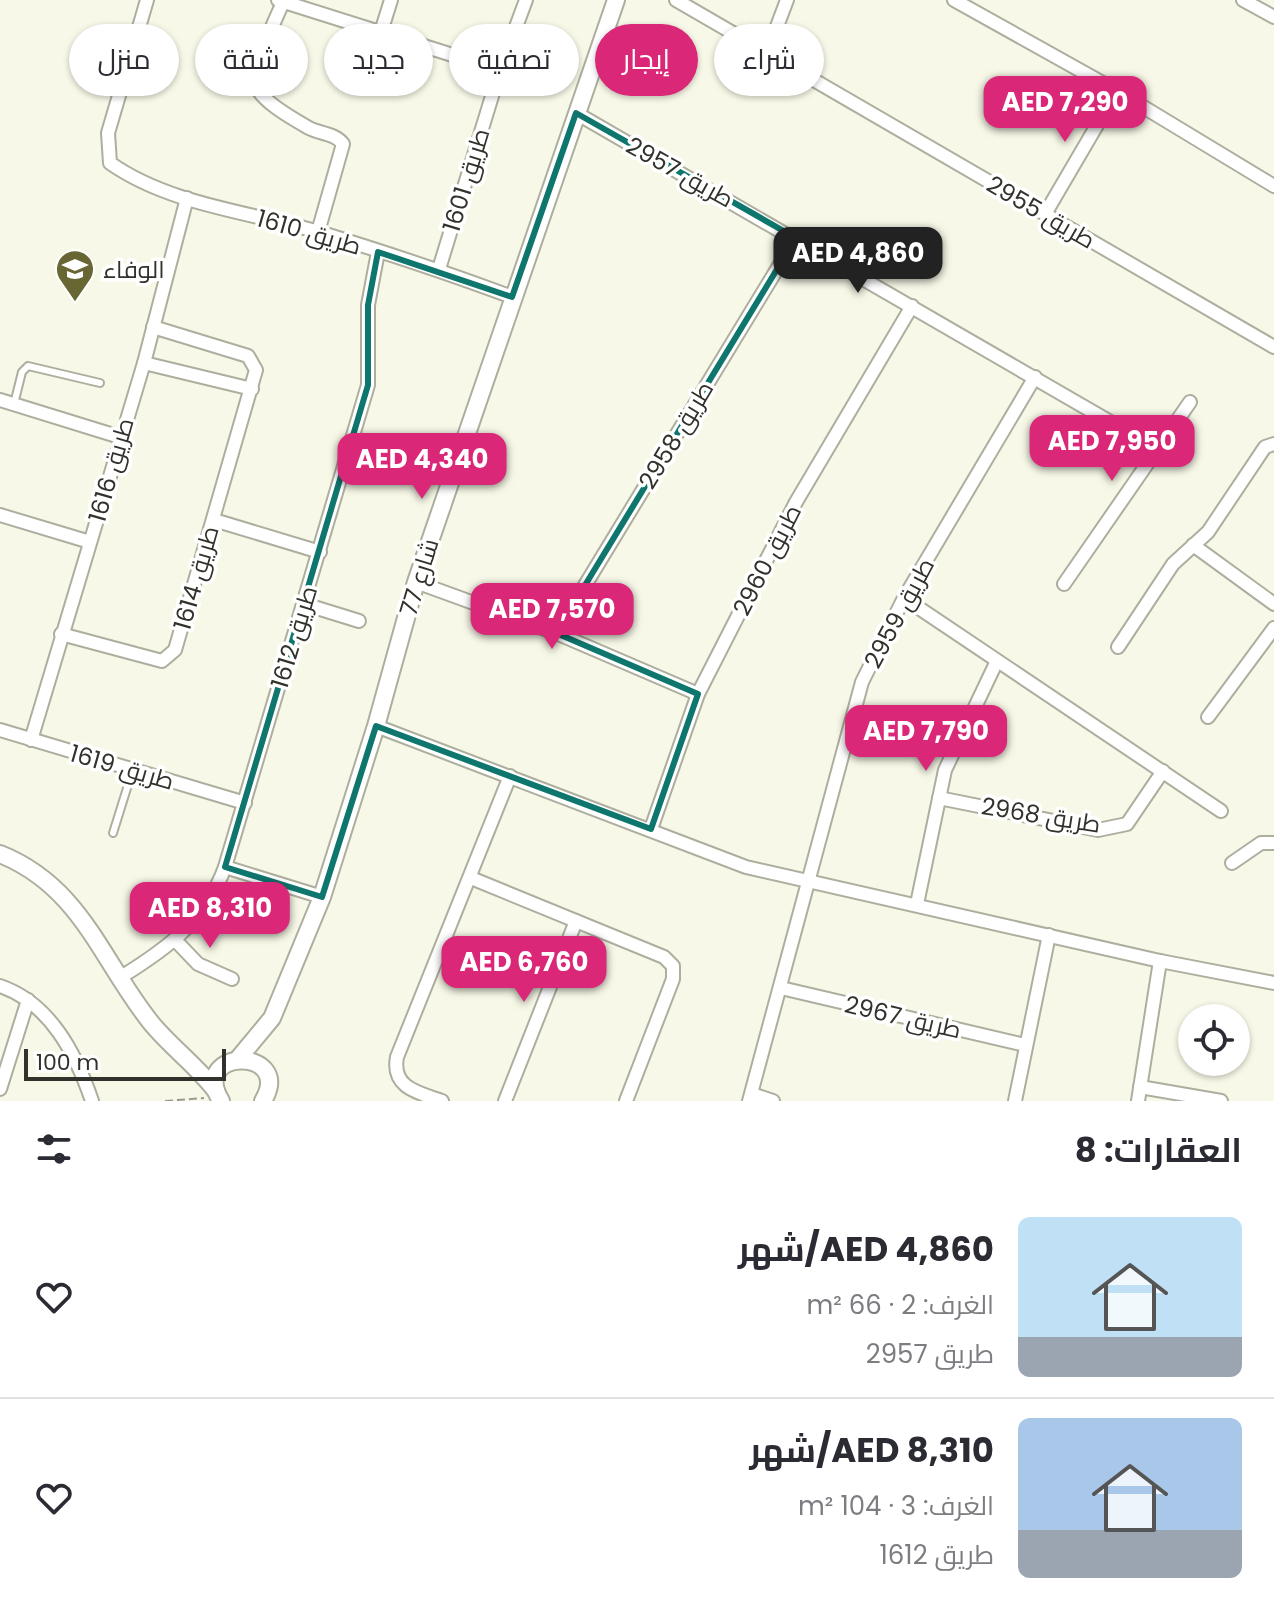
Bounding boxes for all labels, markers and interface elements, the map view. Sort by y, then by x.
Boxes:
chip: منزل [69,24,179,96]
chip: شقة [195,24,308,96]
chip: جديد [324,24,433,96]
chip: تصفية [449,24,579,96]
chip: إيجار [595,24,698,96]
chip: شراء [714,24,824,96]
pin: AED 7,290 [973,76,1157,144]
text: AED 7,290 [1002,84,1128,120]
street label: طريق 1601 [435,124,497,236]
street label: طريق 2957 [620,129,740,215]
street label: طريق 2955 [981,168,1101,256]
street label: طريق 1610 [253,201,365,263]
pin: AED 4,860 [766,227,950,295]
text: AED 4,860 [791,235,925,271]
school or university icon: الوفاء [54,248,96,303]
place label: الوفاء [103,253,165,286]
street label: طريق 2958 [631,375,721,495]
street label: طريق 1616 [80,414,142,526]
pin: AED 7,950 [1020,415,1204,483]
text: AED 7,950 [1048,423,1176,459]
pin: AED 4,340 [330,433,514,501]
text: AED 4,340 [356,441,489,477]
street label: طريق 2960 [725,499,809,621]
street label: طريق 1614 [165,522,227,634]
street label: شارع 77 [392,534,446,620]
street label: طريق 2959 [856,552,942,674]
street label: طريق 1612 [263,582,325,692]
pin: AED 7,570 [460,583,644,651]
text: AED 7,570 [489,591,615,627]
pin: AED 7,790 [834,705,1018,773]
text: AED 7,790 [863,713,989,749]
street label: طريق 1619 [66,736,178,798]
street label: طريق 2968 [979,789,1103,841]
pin: AED 8,310 [118,882,302,950]
text: AED 8,310 [148,890,272,926]
pin: AED 6,760 [432,936,616,1004]
text: AED 6,760 [459,944,589,980]
street label: طريق 2967 [842,988,964,1046]
map controls [1178,1004,1250,1076]
button: locate [1178,1004,1250,1076]
scale bar [24,1045,226,1081]
text: 100 m [36,1047,99,1078]
text: العقارات: 8 [1075,1126,1242,1174]
icon: filters [32,1127,76,1171]
text: AED 4,860/شهر [738,1225,994,1273]
icon: home [1082,1249,1178,1345]
icon: heart [32,1275,76,1319]
text: الغرف: 2 · 66 m² [806,1287,994,1323]
text: طريق 2957 [866,1336,994,1372]
text: AED 8,310/شهر [749,1426,994,1474]
icon: home [1082,1450,1178,1546]
icon: heart [32,1476,76,1520]
text: الغرف: 3 · 104 m² [798,1488,994,1524]
text: طريق 1612 [880,1537,994,1573]

